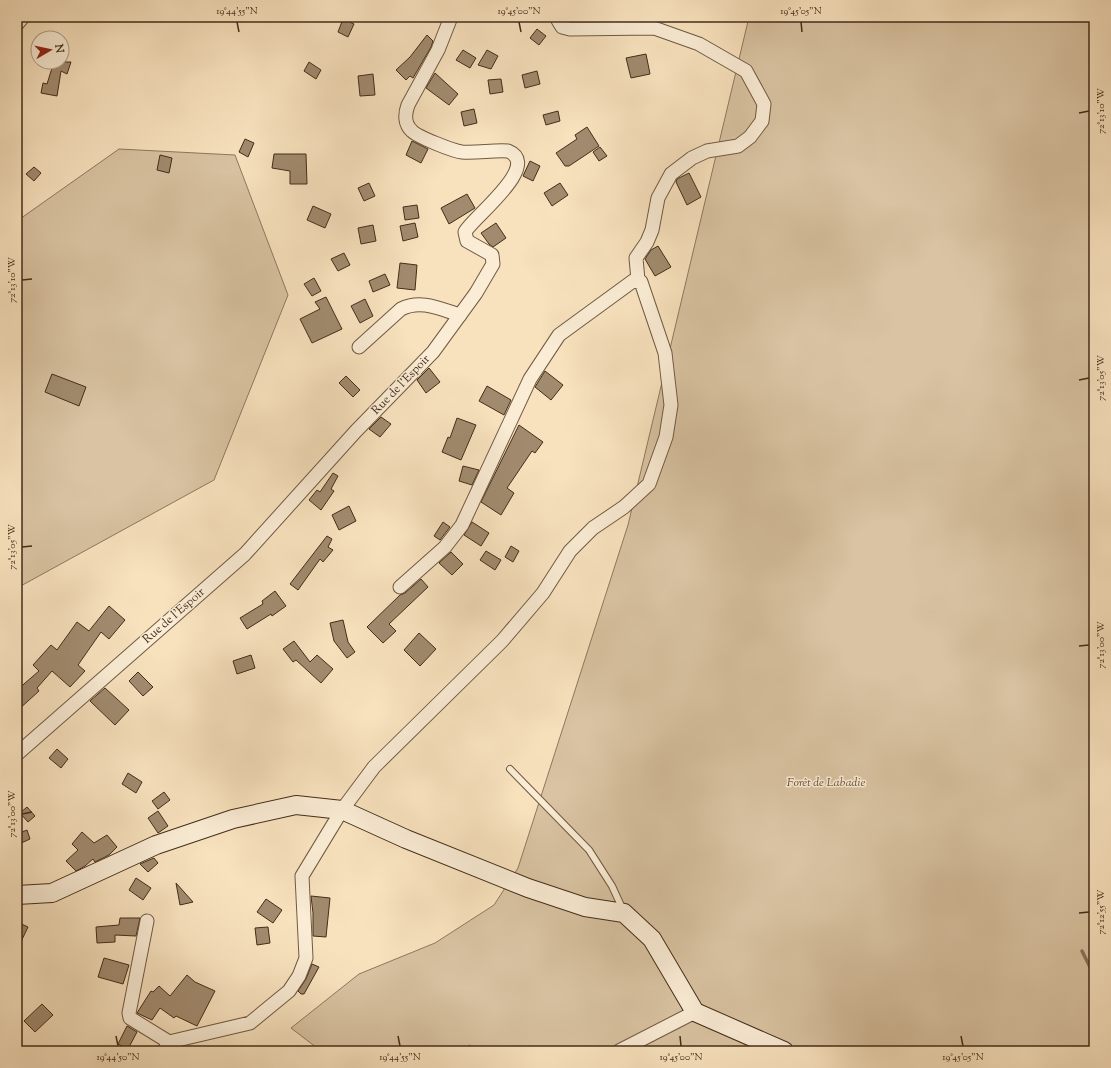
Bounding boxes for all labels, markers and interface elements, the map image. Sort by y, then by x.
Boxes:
text: 19°44'55"N [216,4,258,19]
text: 19°45'00"N [498,4,540,19]
text: 19°45'05"N [780,4,822,19]
north arrow [30,30,70,70]
text: N [50,42,68,54]
text: 72°13'10"W [1094,88,1109,134]
text: 72°13'10"W [5,257,20,303]
street label: Rue de l'Espoir [368,350,435,419]
text: 72°13'05"W [1094,355,1109,401]
text: 72°13'05"W [5,524,20,570]
street label: Rue de l'Espoir [139,583,210,648]
text: 72°13'00"W [1094,621,1109,669]
park label: Forêt de Labadie [787,774,866,792]
text: 72°13'00"W [5,790,20,838]
text: 72°12'55"W [1094,890,1109,934]
text: 19°44'50"N [96,1050,140,1065]
text: 19°44'55"N [379,1050,421,1065]
text: 19°45'00"N [660,1050,702,1065]
text: 19°45'05"N [942,1050,984,1065]

